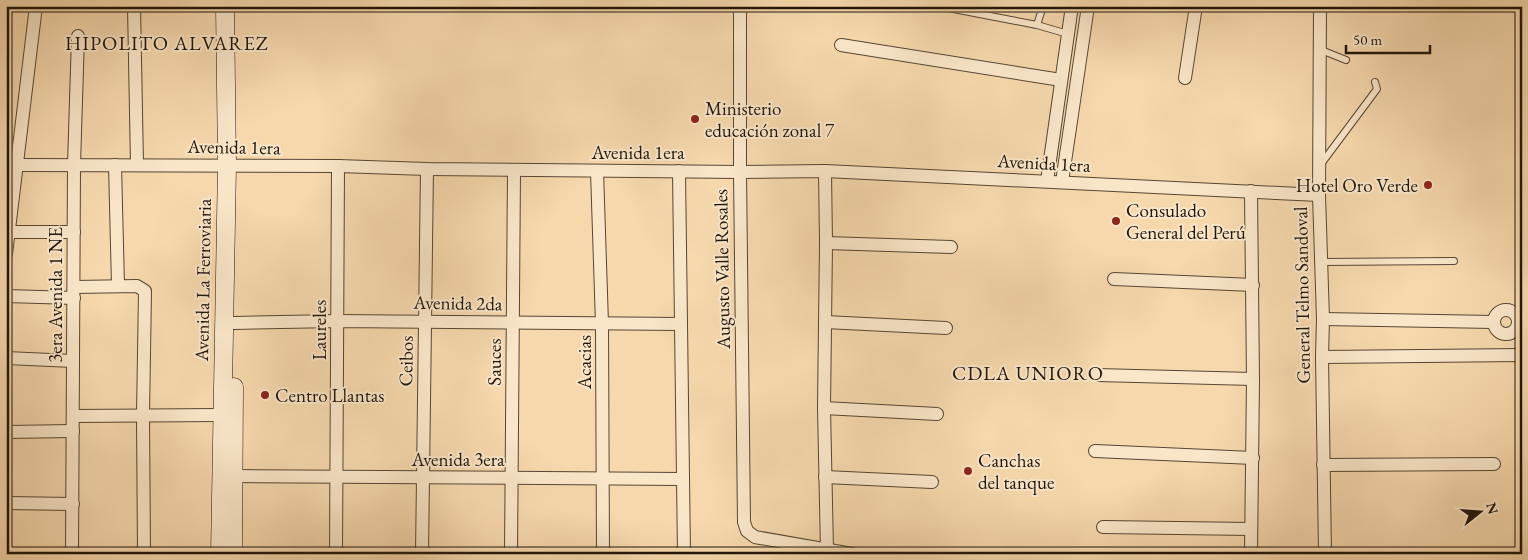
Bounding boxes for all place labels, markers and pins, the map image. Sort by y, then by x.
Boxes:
place label: Ministerio educación zonal 7 [705,96,835,143]
marker: Ministerio educación zonal 7 [689,113,701,125]
place label: Hotel Oro Verde [1296,173,1418,198]
marker: Hotel Oro Verde [1422,179,1434,191]
place label: Consulado General del Perú [1126,198,1246,245]
marker: Consulado General del Perú [1110,215,1122,227]
place label: Centro Llantas [275,383,384,408]
marker: Centro Llantas [259,389,271,401]
place label: Canchas del tanque [978,448,1054,495]
marker: Canchas del tanque [962,465,974,477]

